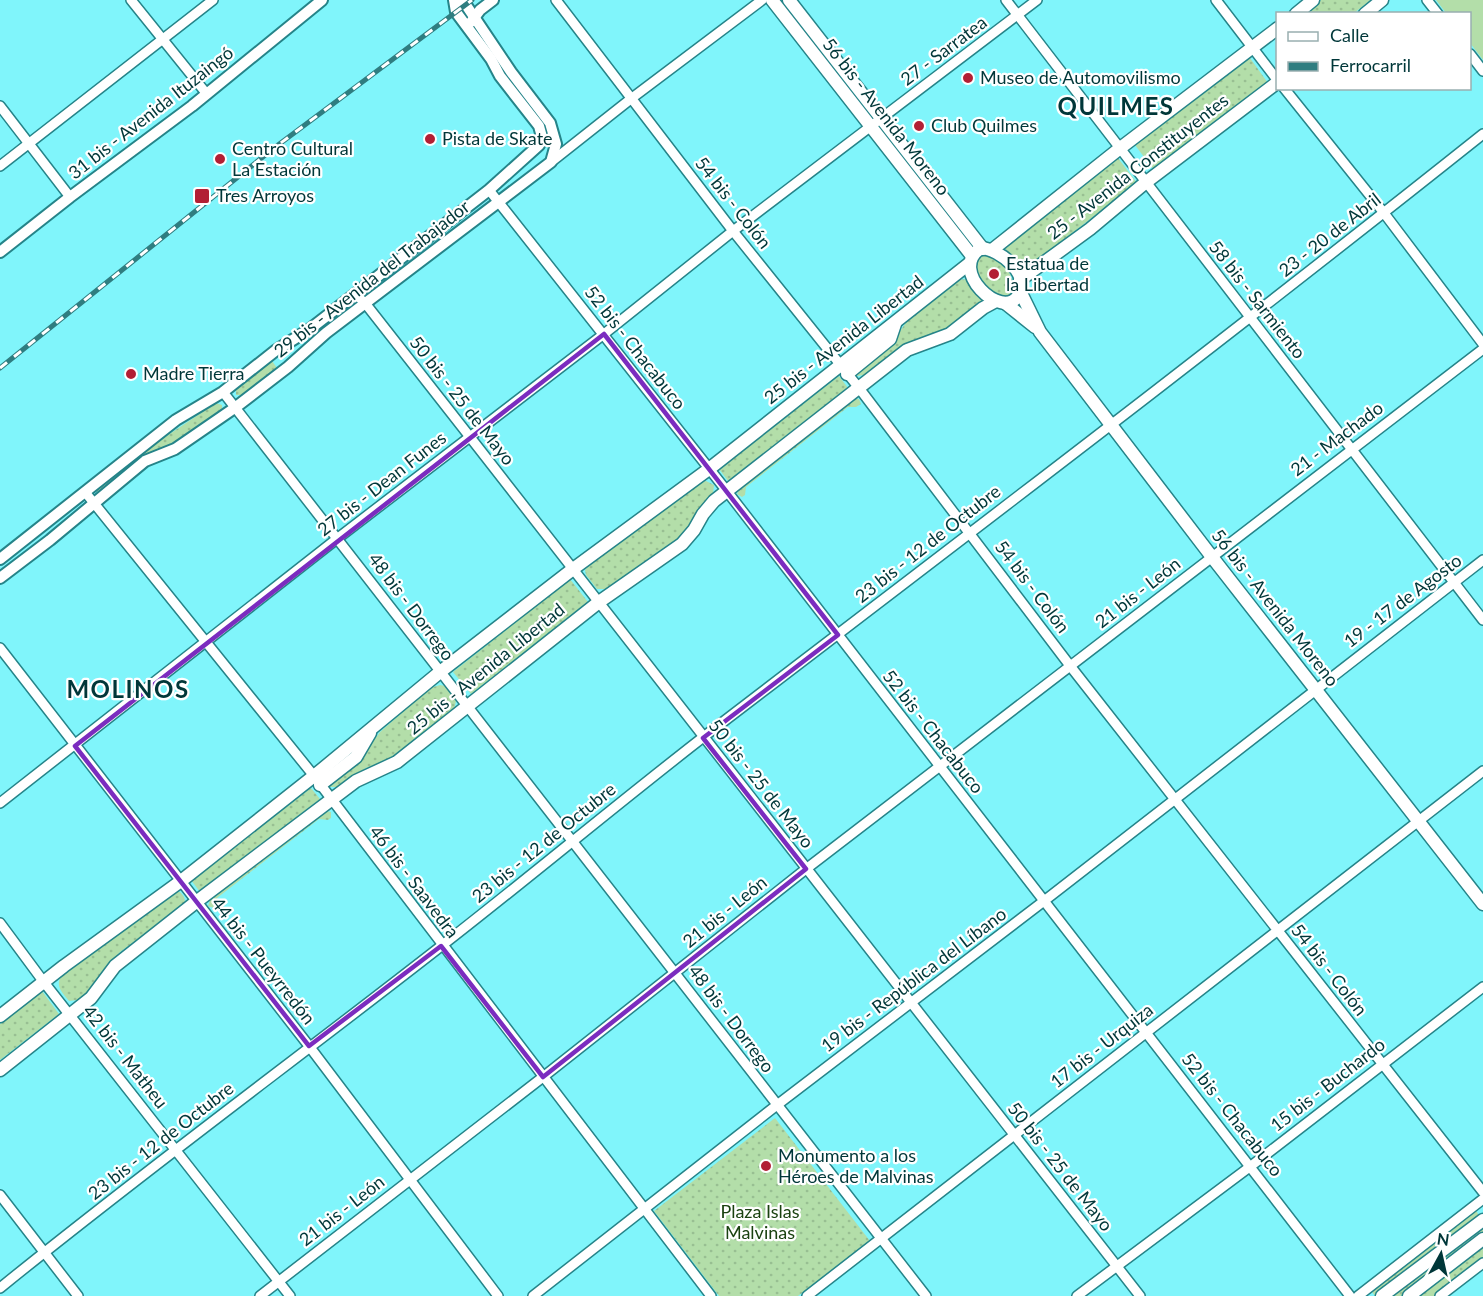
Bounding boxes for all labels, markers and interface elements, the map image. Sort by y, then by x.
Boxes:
street label: 27 - Sarratea [896,11,991,90]
legend [1276,12,1471,90]
text: Calle [1330,24,1369,46]
street label: 56 bis - Avenida Moreno [819,33,955,199]
street label: 31 bis - Avenida Ituzaingó [64,41,237,183]
text: Ferrocarril [1330,54,1411,76]
place label: Museo de Automovilismo [980,66,1181,88]
marker: Museo de Automovilismo [961,71,975,85]
street label: 25 - Avenida Constituyentes [1042,89,1232,244]
district label: QUILMES [1058,91,1174,120]
place label: Club Quilmes [931,114,1037,136]
marker: Club Quilmes [912,119,926,133]
place label: Pista de Skate [442,127,553,149]
marker: Pista de Skate [423,132,437,146]
place label: Centro Cultural La Estación [232,137,353,180]
marker: Centro Cultural La Estación [213,152,227,166]
street label: 54 bis - Colón [691,152,776,253]
place label: Tres Arroyos [216,184,314,206]
marker: Tres Arroyos [193,187,211,205]
street label: 23 - 20 de Abril [1274,188,1385,281]
street label: 29 bis - Avenida del Trabajador [269,195,474,361]
street label: 58 bis - Sarmiento [1205,236,1311,363]
place label: Estatua de la Libertad [1006,252,1089,295]
marker: Estatua de la Libertad [987,267,1001,281]
street label: 25 bis - Avenida Libertad [759,270,927,408]
street label: 52 bis - Chacabuco [581,281,691,414]
street label: 50 bis - 25 de Mayo [406,331,520,469]
place label: Madre Tierra [143,362,245,384]
marker: Madre Tierra [124,367,138,381]
street label: 21 - Machado [1286,396,1387,480]
street label: 27 bis - Dean Funes [313,426,450,540]
street label: 23 bis - 12 de Octubre [850,480,1004,607]
street label: 56 bis - Avenida Moreno [1208,524,1344,690]
street label: 54 bis - Colón [991,536,1075,637]
street label: 48 bis - Dorrego [364,548,459,665]
street label: 19 - 17 de Agosto [1339,549,1466,652]
street label: 21 bis - León [1090,552,1184,632]
street label: 25 bis - Avenida Libertad [402,598,569,738]
street label: 52 bis - Chacabuco [879,665,989,798]
district label: MOLINOS [66,674,190,703]
street label: 50 bis - 25 de Mayo [705,714,819,852]
street label: 23 bis - 12 de Octubre [467,778,620,907]
street label: 46 bis - Saavedra [365,821,464,942]
street label: 21 bis - León [678,871,771,952]
street label: 44 bis - Pueyrredón [207,892,320,1028]
street label: 19 bis - República del Líbano [816,902,1010,1056]
street label: 54 bis - Colón [1287,919,1372,1020]
street label: 48 bis - Dorrego [684,960,779,1077]
street label: 17 bis - Urquiza [1046,998,1157,1092]
street label: 42 bis - Matheu [79,1000,173,1112]
street label: 15 bis - Buchardo [1266,1033,1389,1136]
street label: 52 bis - Chacabuco [1178,1048,1288,1181]
street label: 23 bis - 12 de Octubre [83,1077,237,1204]
street label: 50 bis - 25 de Mayo [1004,1097,1118,1235]
place label: Monumento a los Héroes de Malvinas [778,1144,934,1187]
marker: Monumento a los Héroes de Malvinas [759,1159,773,1173]
street label: 21 bis - León [294,1170,388,1250]
park label: Plaza Islas Malvinas [720,1200,800,1243]
north arrow [1411,1224,1471,1284]
text: N [1436,1228,1451,1249]

